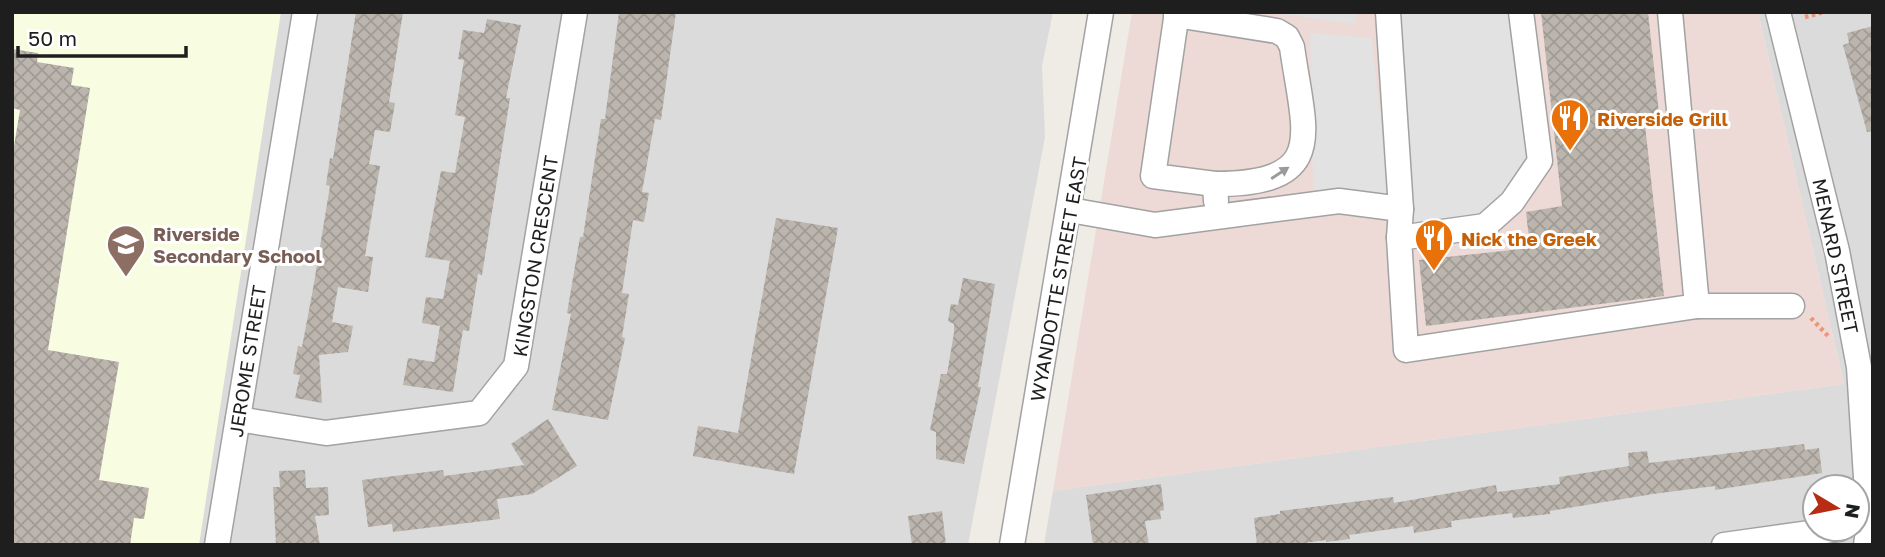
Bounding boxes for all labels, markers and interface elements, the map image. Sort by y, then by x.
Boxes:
scale bar [18,14,186,58]
text: 50 m [28,25,77,51]
restaurant icon: Riverside Grill [1549,97,1591,152]
place label: Riverside Grill [1597,107,1728,130]
street label: KINGSTON CRESCENT [508,153,562,358]
street label: WYANDOTTE STREET EAST [1025,155,1091,403]
one-way arrow [1270,167,1290,180]
street label: MENARD STREET [1808,176,1864,336]
restaurant icon: Nick the Greek [1413,217,1455,272]
place label: Riverside Secondary School [153,222,322,267]
school or university icon: Riverside Secondary School [105,223,147,278]
place label: Nick the Greek [1461,227,1597,250]
street label: JEROME STREET [224,283,270,439]
north arrow [1801,473,1871,543]
text: N [1841,502,1866,520]

